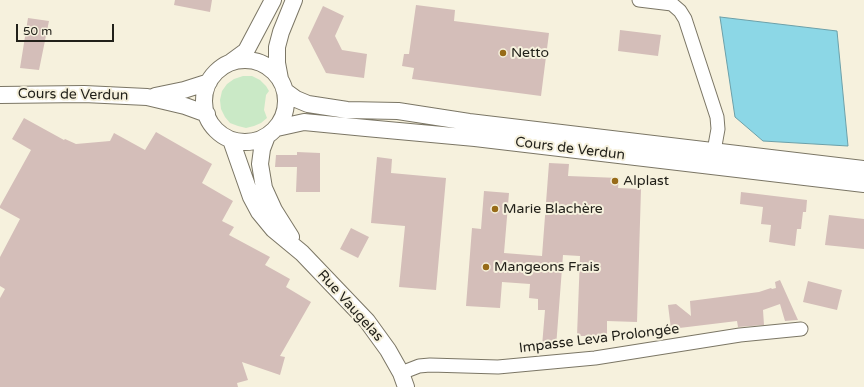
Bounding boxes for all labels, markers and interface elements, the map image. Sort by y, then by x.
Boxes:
scale bar [18,16,116,42]
text: 50 m [23,24,52,38]
place label: Netto [511,45,549,61]
marker: Netto [498,48,508,58]
street label: Cours de Verdun [18,86,128,104]
street label: Cours de Verdun [514,134,626,164]
place label: Alplast [623,173,669,189]
marker: Alplast [610,176,620,186]
place label: Marie Blachère [503,201,603,217]
marker: Marie Blachère [490,204,500,214]
place label: Mangeons Frais [494,259,600,275]
marker: Mangeons Frais [481,262,491,272]
street label: Rue Vaugelas [314,267,386,345]
street label: Impasse Leva Prolongée [518,321,680,357]

